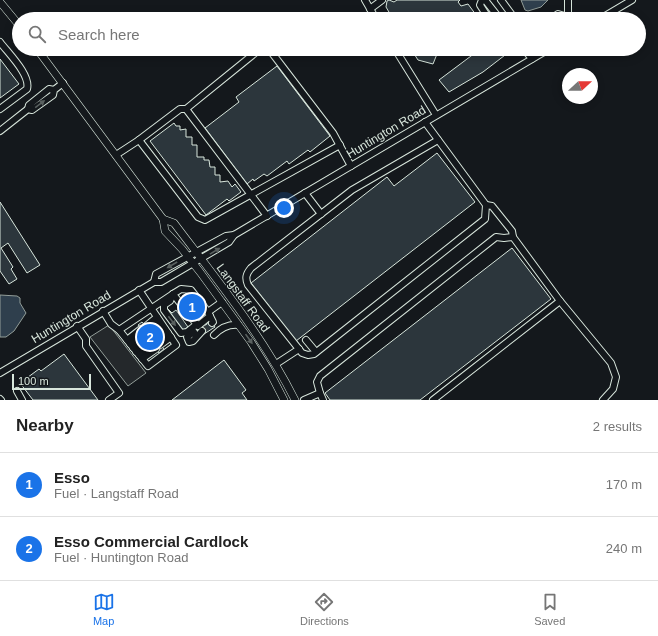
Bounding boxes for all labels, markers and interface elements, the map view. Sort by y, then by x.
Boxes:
search box [12,12,646,56]
icon: search [26,23,48,45]
text: Search here [58,26,140,43]
north arrow [562,68,598,104]
one-way arrow [35,100,46,108]
street label: Huntington Road [344,103,428,161]
your location [274,198,294,218]
one-way arrow [209,247,221,254]
one-way arrow [166,261,178,268]
street label: Langstaff Road [213,261,273,335]
street label: Huntington Road [29,288,113,346]
pin: 1 [179,292,205,322]
one-way arrow [168,316,176,327]
pin: 2 [137,322,163,352]
one-way arrow [245,334,253,345]
scale bar [12,372,91,391]
text: 100 m [18,375,49,387]
text: Nearby [16,416,74,435]
text: 2 results [593,419,642,434]
text: Esso [54,469,90,486]
text: 1 [25,477,33,492]
text: 170 m [606,477,642,492]
text: Fuel · Langstaff Road [54,486,179,501]
text: Esso Commercial Cardlock [54,533,248,550]
text: 2 [25,541,33,556]
text: 240 m [606,541,642,556]
text: Fuel · Huntington Road [54,550,188,565]
tab: Map [93,591,115,627]
tab: Directions [300,591,349,627]
tab: Saved [534,591,565,627]

